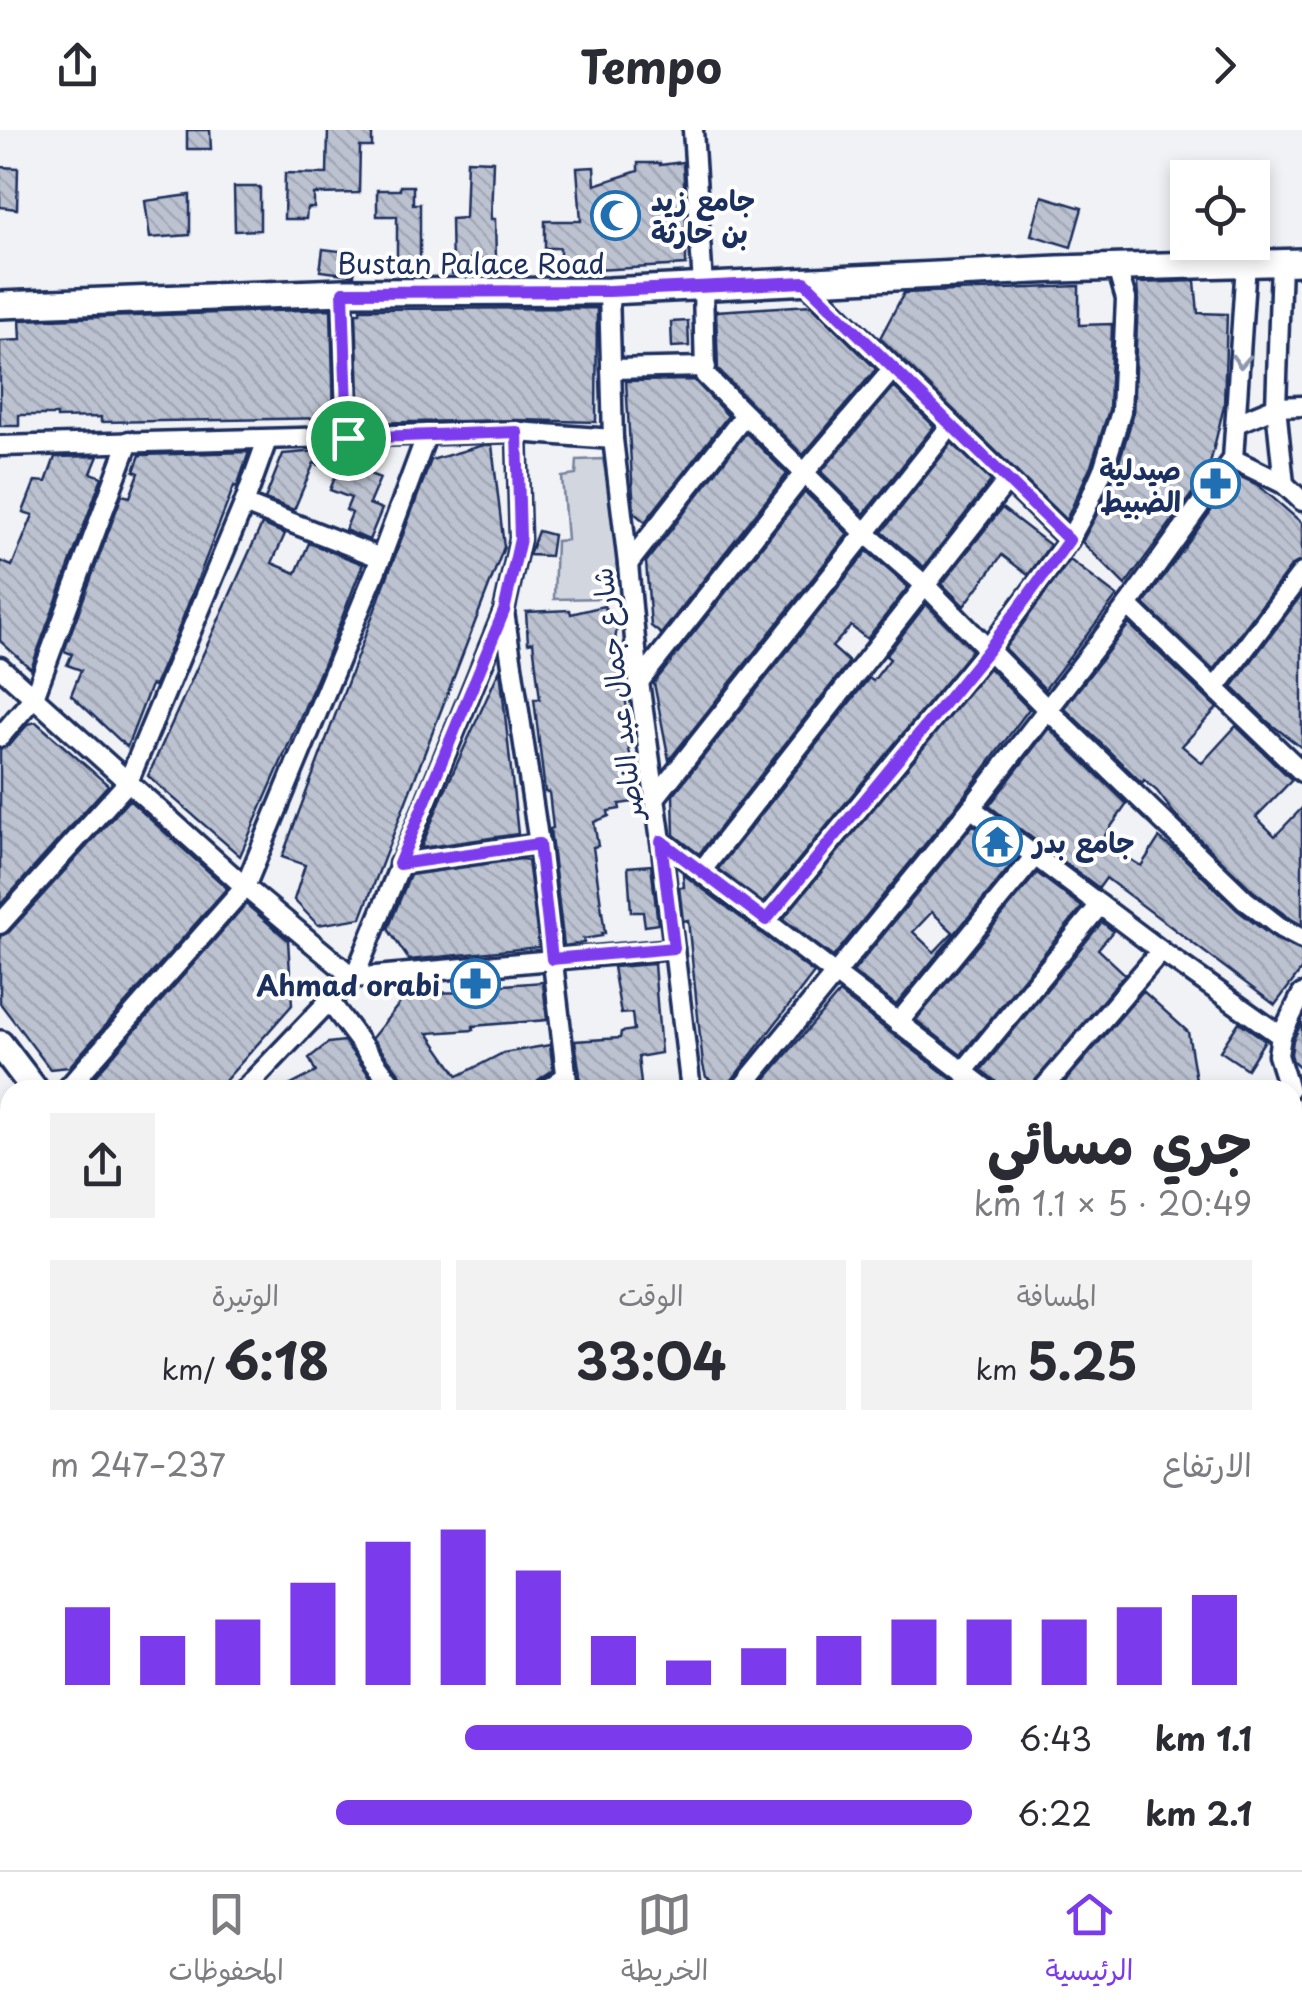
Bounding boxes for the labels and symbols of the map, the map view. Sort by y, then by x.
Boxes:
place label: جامع زيد بن حارثة [651,178,755,253]
mosque icon: جامع زيد بن حارثة [590,189,642,241]
street label: Bustan Palace Road [337,241,605,284]
one-way arrow [1231,353,1252,369]
pin [306,396,391,481]
place label: صيدلية الضبيط [1099,447,1181,522]
pharmacy icon: صيدلية الضبيط [1190,458,1242,510]
street label: شارع جمال عبد الناصر [579,565,653,825]
temple icon: جامع بدر [972,815,1024,867]
place label: جامع بدر [1030,820,1135,863]
pharmacy icon: Ahmad orabi [449,958,501,1010]
place label: Ahmad orabi [256,963,440,1006]

